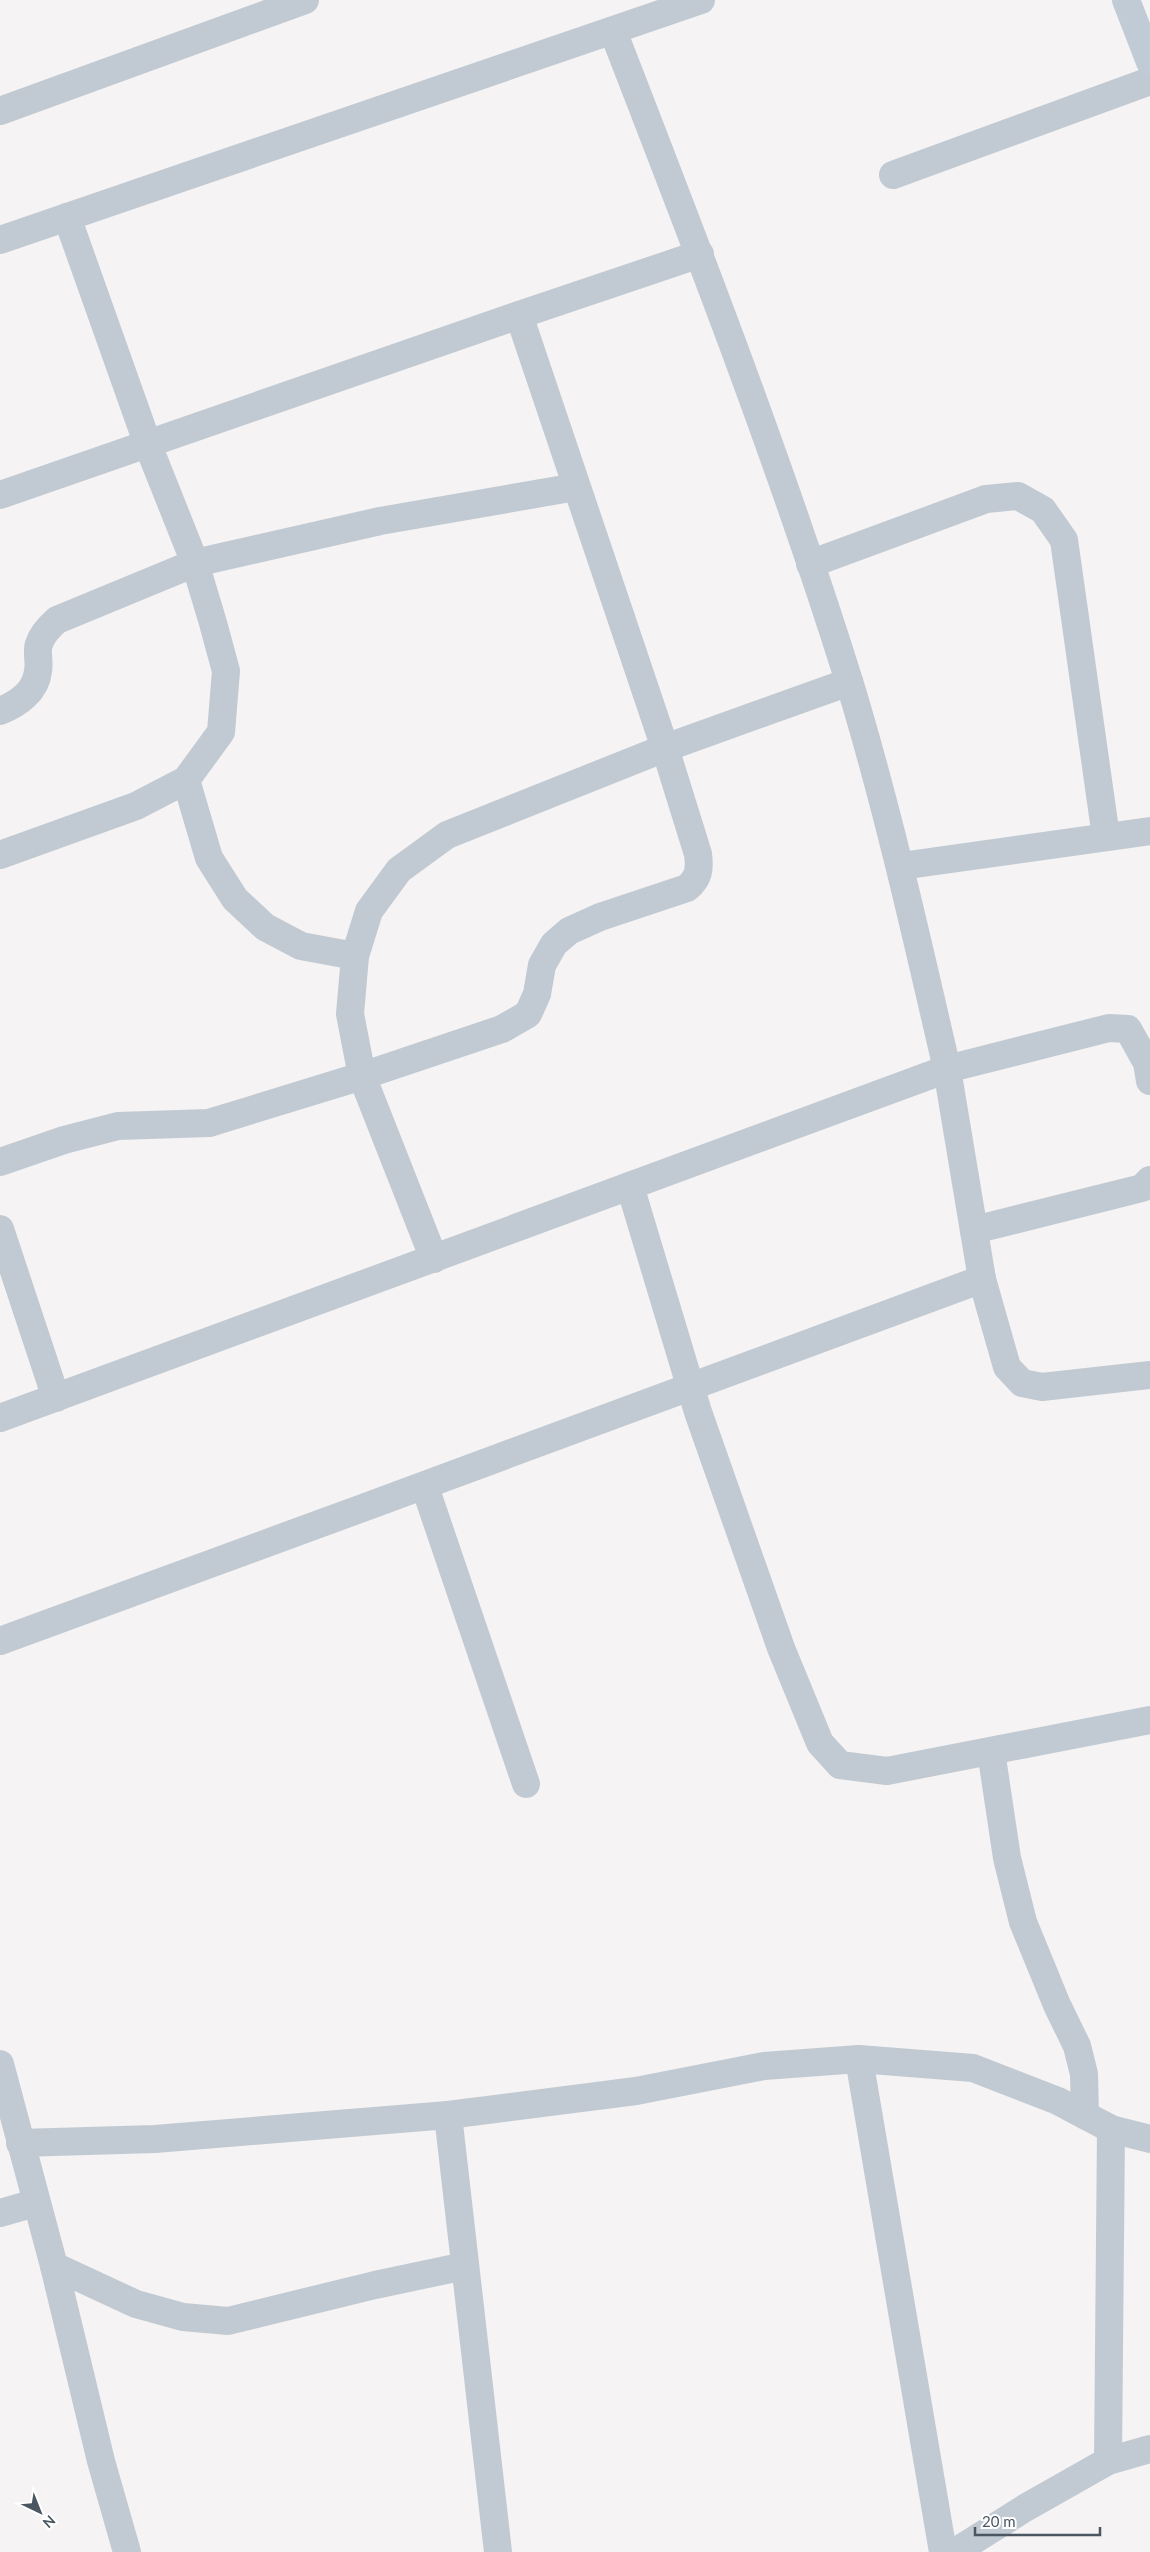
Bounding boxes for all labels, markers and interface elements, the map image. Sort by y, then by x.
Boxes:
north arrow [15,2487,65,2537]
scale bar [975,2504,1100,2536]
text: N [39,2512,59,2532]
text: 20 m [982,2512,1016,2530]

